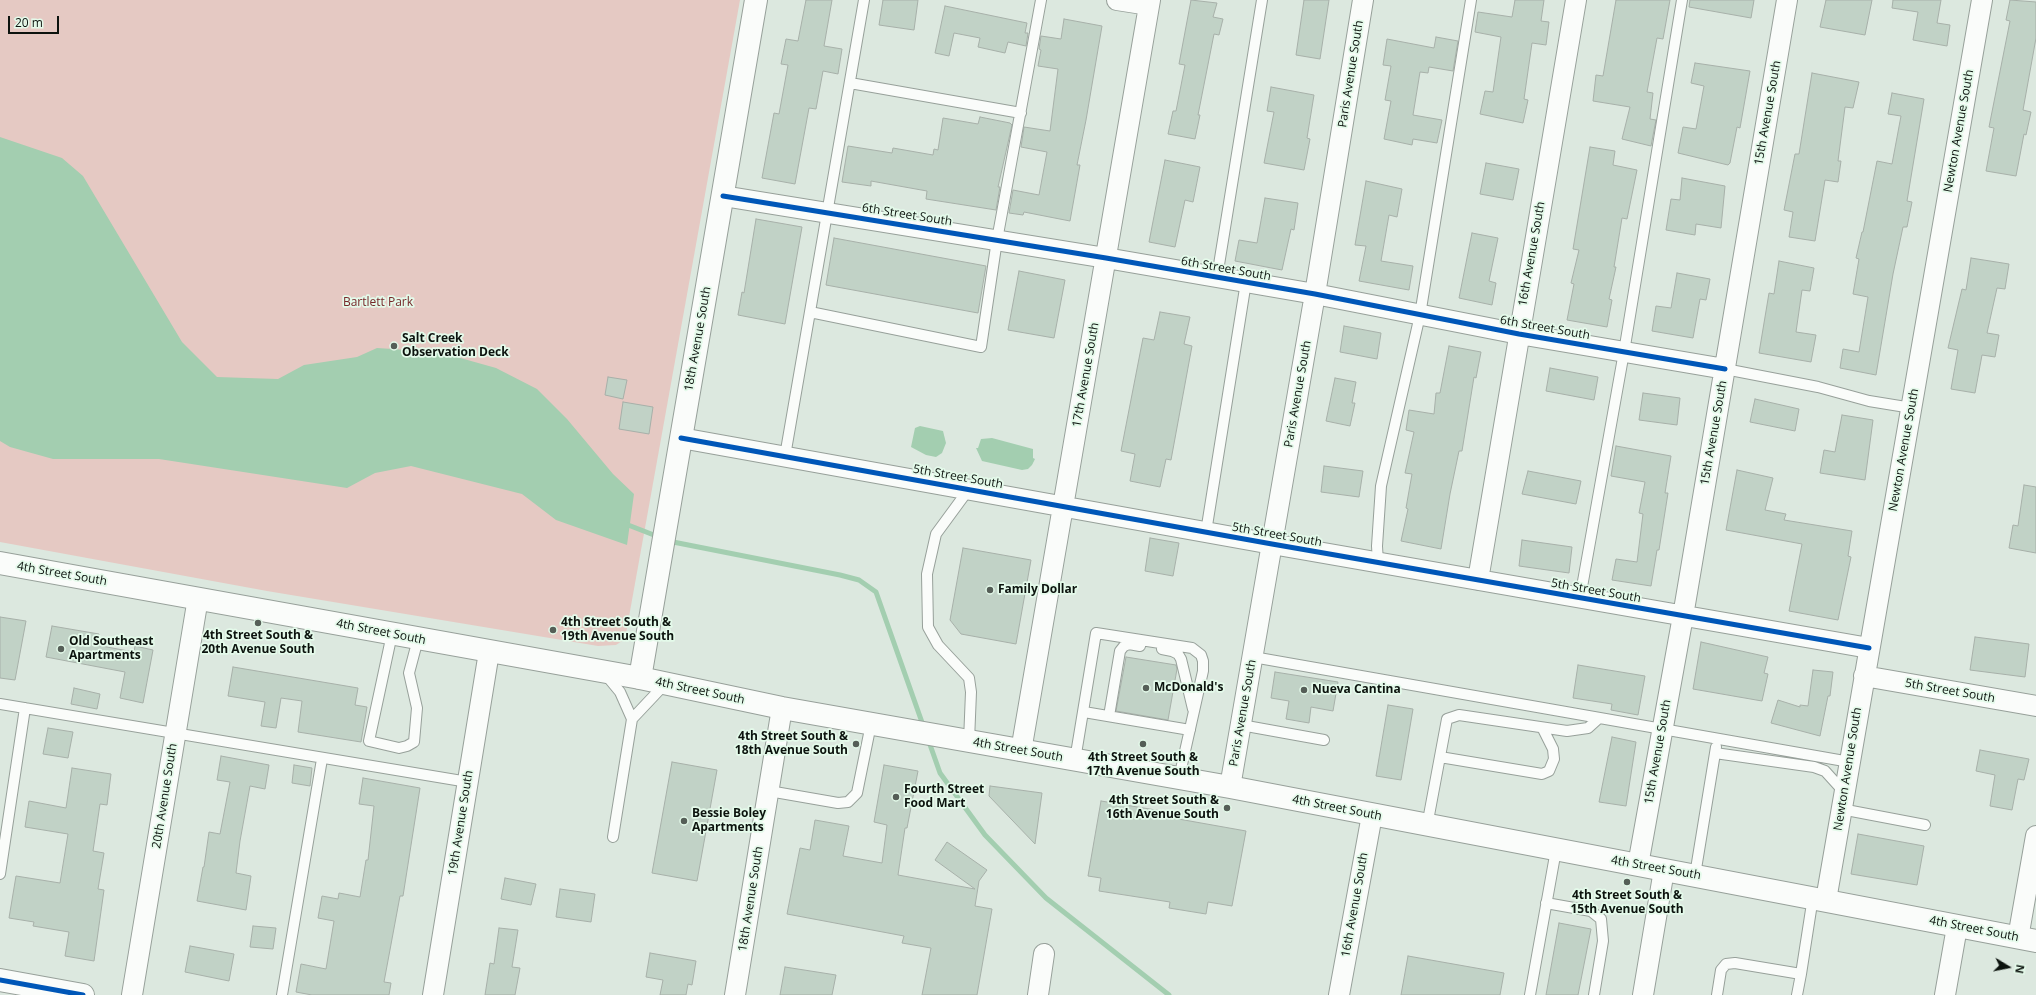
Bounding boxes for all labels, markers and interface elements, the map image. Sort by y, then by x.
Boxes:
scale bar [10,8,61,34]
text: 20 m [15,14,43,31]
street label: Paris Avenue South [1335,19,1367,129]
street label: 15th Avenue South [1752,59,1784,167]
street label: Newton Avenue South [1941,68,1977,194]
street label: 16th Avenue South [1516,200,1548,308]
street label: 6th Street South [861,201,953,229]
street label: 6th Street South [1180,254,1272,284]
street label: 18th Avenue South [682,285,714,393]
park label: Bartlett Park [343,296,413,310]
street label: 6th Street South [1499,313,1591,343]
street label: 17th Avenue South [1070,321,1102,429]
place label: Salt Creek Observation Deck [402,332,509,360]
street label: Paris Avenue South [1282,339,1314,449]
marker: Salt Creek Observation Deck [389,341,399,351]
street label: 15th Avenue South [1698,379,1730,487]
street label: Newton Avenue South [1886,387,1922,513]
street label: 5th Street South [912,462,1004,492]
street label: 5th Street South [1231,520,1323,550]
street label: 4th Street South [16,559,108,589]
street label: 5th Street South [1550,576,1642,606]
place label: Family Dollar [998,583,1077,597]
marker: Family Dollar [985,585,995,595]
street label: 4th Street South [335,616,427,648]
place label: 4th Street South & 19th Avenue South [561,616,674,644]
marker: 4th Street South & 20th Avenue South [253,618,263,628]
marker: 4th Street South & 19th Avenue South [548,625,558,635]
place label: 4th Street South & 20th Avenue South [201,629,315,657]
place label: Old Southeast Apartments [69,635,153,663]
marker: Old Southeast Apartments [56,644,66,654]
street label: Paris Avenue South [1227,658,1259,768]
street label: 4th Street South [654,674,746,708]
street label: 5th Street South [1904,676,1996,706]
place label: McDonald's [1154,681,1223,695]
marker: McDonald's [1141,683,1151,693]
place label: Nueva Cantina [1312,683,1401,697]
marker: Nueva Cantina [1299,685,1309,695]
street label: 15th Avenue South [1642,698,1674,806]
street label: Newton Avenue South [1831,706,1865,832]
place label: 4th Street South & 18th Avenue South [735,730,848,758]
street label: 4th Street South [972,735,1064,765]
marker: 4th Street South & 18th Avenue South [851,739,861,749]
marker: 4th Street South & 17th Avenue South [1138,739,1148,749]
street label: 20th Avenue South [150,742,180,850]
place label: 4th Street South & 17th Avenue South [1086,751,1200,779]
street label: 19th Avenue South [446,769,476,877]
place label: Fourth Street Food Mart [904,783,984,811]
marker: Fourth Street Food Mart [891,792,901,802]
street label: 4th Street South [1291,792,1383,824]
place label: 4th Street South & 16th Avenue South [1106,794,1219,822]
marker: 4th Street South & 16th Avenue South [1222,803,1232,813]
place label: Bessie Boley Apartments [692,807,766,835]
marker: Bessie Boley Apartments [679,816,689,826]
street label: 18th Avenue South [736,845,766,953]
street label: 16th Avenue South [1339,851,1371,959]
street label: 4th Street South [1610,853,1702,883]
marker: 4th Street South & 15th Avenue South [1622,877,1632,887]
place label: 4th Street South & 15th Avenue South [1570,889,1684,917]
street label: 4th Street South [1928,913,2020,945]
north arrow [1988,947,2028,987]
text: N [2012,963,2028,975]

